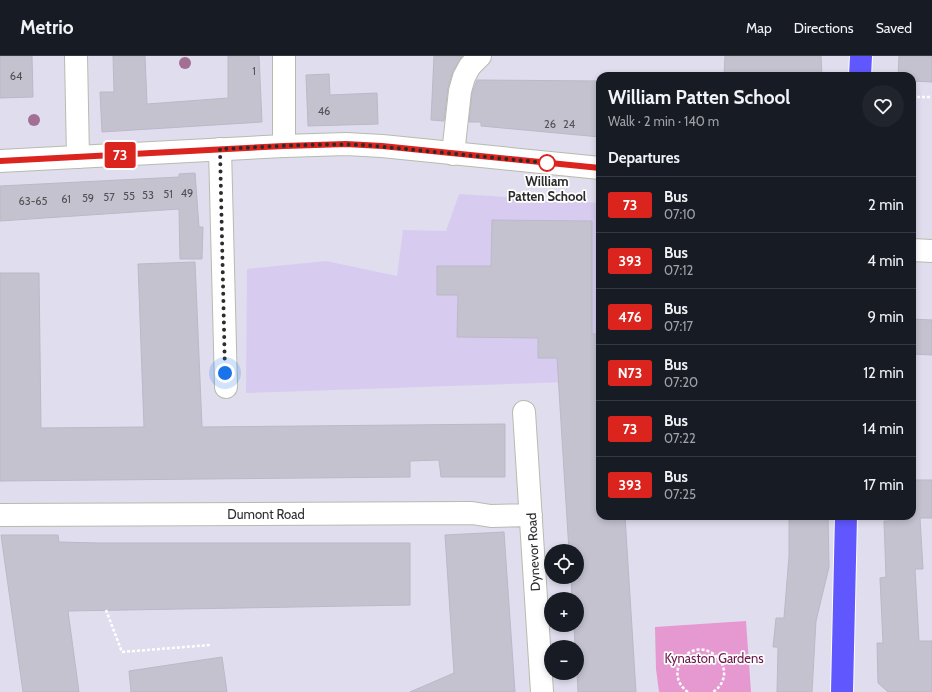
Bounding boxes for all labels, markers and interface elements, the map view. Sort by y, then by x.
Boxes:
text: Metrio [20,16,74,39]
text: Map [746,19,772,37]
text: Directions [794,19,854,37]
text: Saved [876,19,912,37]
house number: 1 [252,64,256,78]
house number: 64 [10,69,23,83]
button: heart [862,85,904,127]
text: William Patten School [608,86,790,109]
house number: 46 [318,104,330,118]
text: Walk · 2 min · 140 m [608,113,719,129]
house number: 26 [544,117,556,131]
house number: 24 [563,117,576,131]
line badge: 73 [102,142,138,168]
text: 73 [113,146,127,164]
text: Departures [608,149,680,167]
marker: William Patten School [538,154,556,172]
place label: William Patten School [508,173,587,204]
house number: 49 [181,186,193,200]
house number: 51 [163,187,173,201]
house number: 53 [142,188,154,202]
text: Bus [664,188,688,206]
house number: 55 [123,189,135,203]
house number: 57 [103,190,115,204]
house number: 59 [82,191,94,205]
house number: 61 [61,192,71,206]
house number: 63-65 [18,194,48,208]
text: 73 [623,196,637,214]
text: 2 min [868,196,904,214]
text: 07:10 [664,206,696,222]
text: Bus [664,244,688,262]
text: 393 [619,252,641,270]
text: 4 min [867,252,904,270]
text: 07:12 [664,262,693,278]
text: Bus [664,300,688,318]
text: 476 [618,308,642,326]
text: 9 min [867,308,904,326]
text: 07:17 [664,318,693,334]
text: Bus [664,356,688,374]
your location [215,363,235,383]
text: N73 [618,364,642,382]
text: 12 min [863,364,904,382]
text: 07:20 [664,374,698,390]
text: Bus [664,412,688,430]
text: 73 [623,420,637,438]
text: 14 min [862,420,904,438]
text: 07:22 [664,430,696,446]
text: Bus [664,468,688,486]
text: 393 [619,476,641,494]
text: 17 min [863,476,904,494]
text: 07:25 [664,486,696,502]
street label: Dumont Road [227,506,305,522]
street label: Dynevor Road [523,512,543,592]
map controls [544,544,584,680]
button: locate [544,544,584,584]
button: + [544,592,584,632]
button: − [544,640,584,680]
park label: Kynaston Gardens [664,650,764,666]

